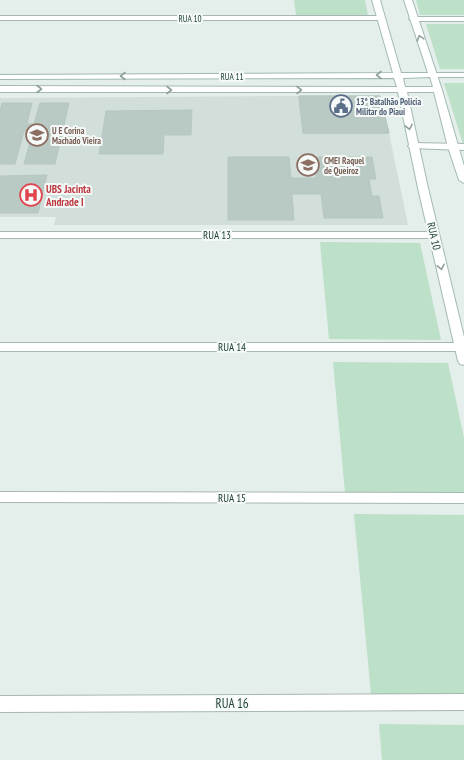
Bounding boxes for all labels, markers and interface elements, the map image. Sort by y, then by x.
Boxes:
street label: RUA 10 [179,13,201,24]
one-way arrow [416,35,425,42]
street label: RUA 11 [221,71,243,82]
one-way arrow [376,71,382,80]
one-way arrow [120,72,126,80]
one-way arrow [36,85,42,93]
one-way arrow [166,86,172,94]
one-way arrow [296,86,302,94]
public building icon: 13° Batalhão Policia Militar do Piaui [328,93,354,119]
place label: 13° Batalhão Policia Militar do Piaui [356,96,421,117]
school or university icon: U E Corina Machado Vieira [24,122,50,148]
one-way arrow [405,124,413,130]
place label: U E Corina Machado Vieira [52,125,101,146]
school or university icon: CMEI Raquel de Queiroz [295,152,321,178]
place label: CMEI Raquel de Queiroz [324,155,365,176]
hospital icon: UBS Jacinta Andrade I [18,182,44,208]
place label: UBS Jacinta Andrade I [45,182,91,209]
street label: RUA 10 [424,221,444,251]
street label: RUA 13 [203,228,231,242]
one-way arrow [437,264,445,270]
street label: RUA 14 [218,340,246,354]
street label: RUA 15 [218,491,246,505]
street label: RUA 16 [215,695,249,712]

